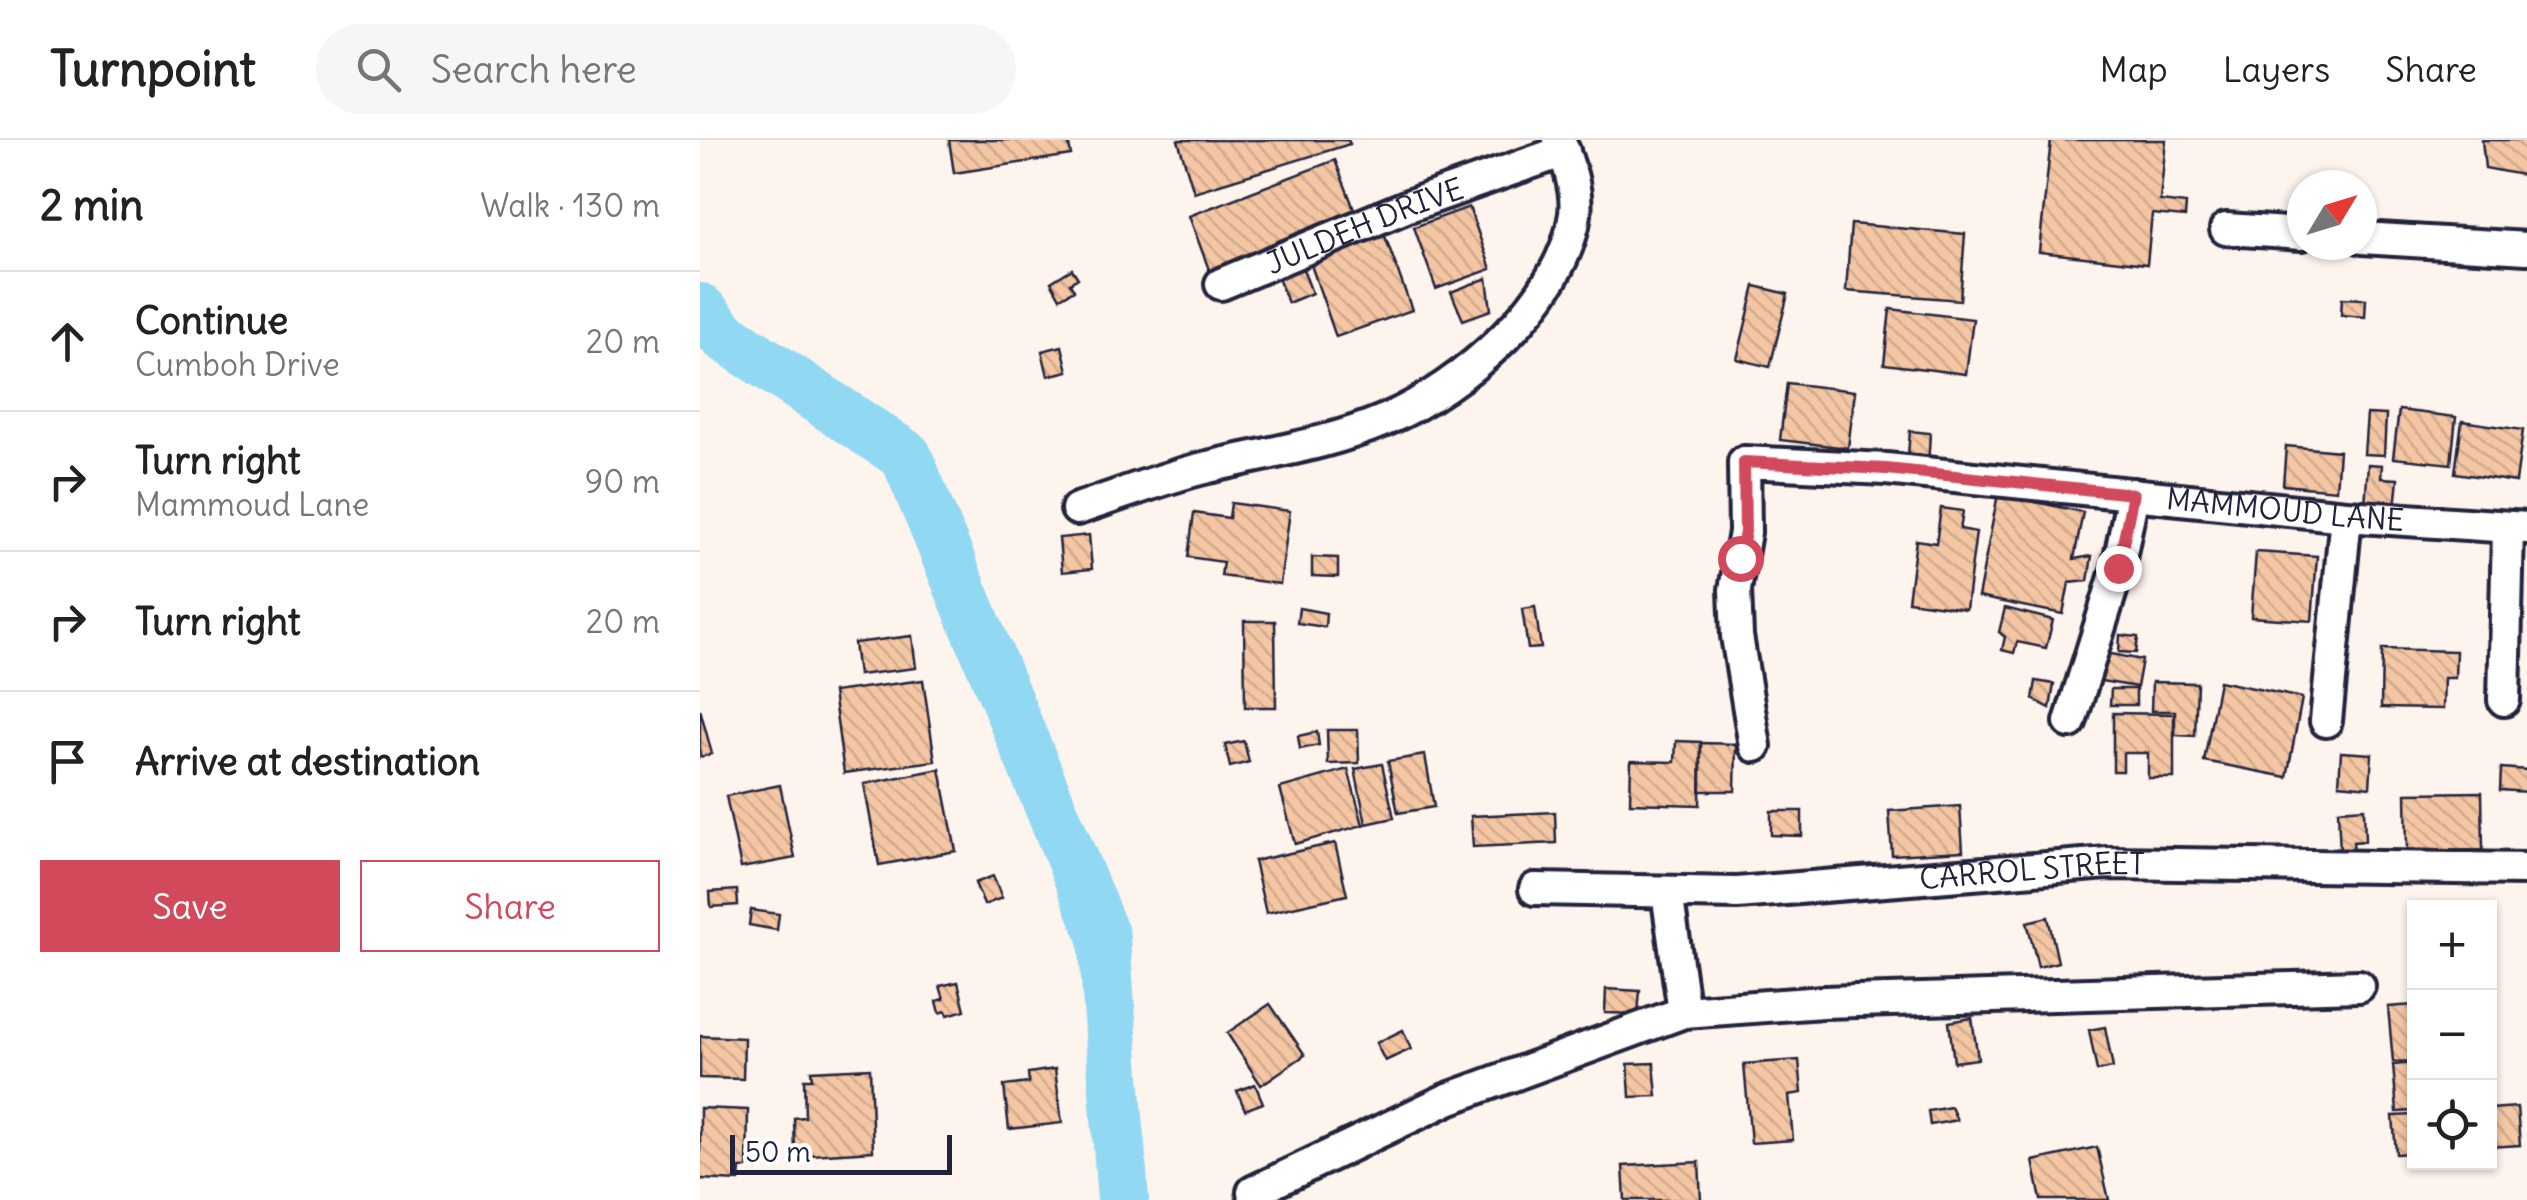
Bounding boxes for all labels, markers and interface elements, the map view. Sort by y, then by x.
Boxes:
search box [316,24,1016,114]
text: Turnpoint [50,39,256,99]
icon: search [351,42,406,97]
text: Search here [431,46,637,93]
text: Map [2100,47,2168,91]
text: Layers [2223,47,2330,91]
text: Share [2385,47,2477,91]
street label: JULDEH DRIVE [1260,169,1468,282]
north arrow [2287,170,2377,260]
text: 2 min [40,179,144,231]
text: Walk · 130 m [480,185,660,226]
text: Continue [135,297,288,344]
icon: ahead [40,314,95,369]
text: 20 m [586,321,660,362]
text: Cumboh Drive [135,344,340,385]
text: Turn right [135,437,301,484]
icon: right [40,454,95,509]
text: 90 m [585,461,660,502]
street label: MAMMOUD LANE [2165,479,2405,539]
text: Mammoud Lane [135,484,369,525]
route start [1718,536,1764,582]
route end [2096,546,2142,592]
icon: right [40,594,95,649]
text: Turn right [135,598,301,645]
text: 20 m [586,601,660,642]
icon: arrive [40,734,95,789]
text: Arrive at destination [135,738,480,785]
street label: CARROL STREET [1918,844,2145,897]
button: Save [40,860,340,952]
button: Share [360,860,660,952]
map controls [2407,900,2497,1170]
button: + [2407,900,2497,990]
button: − [2407,990,2497,1080]
button: locate [2407,1080,2497,1170]
scale bar [730,1130,952,1174]
text: 50 m [745,1134,811,1170]

